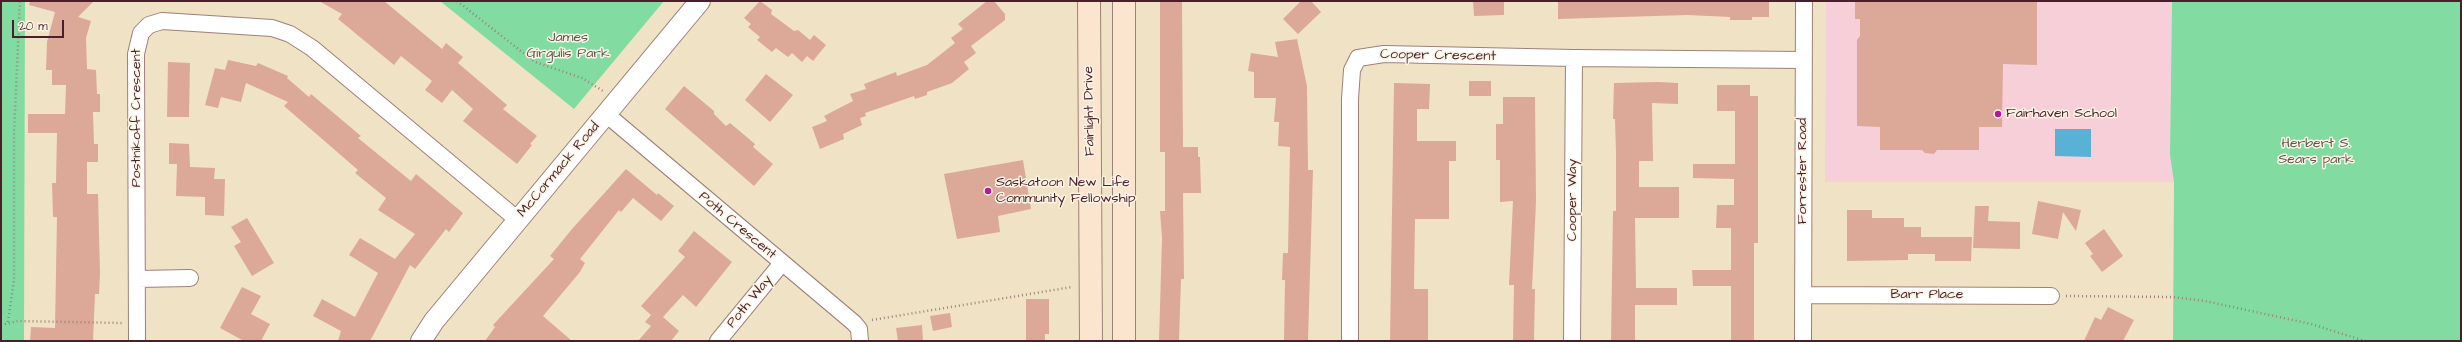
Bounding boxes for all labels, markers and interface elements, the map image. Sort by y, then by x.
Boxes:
scale bar [14,12,66,38]
text: 20 m [19,18,48,35]
park label: James Girgulis Park [526,30,610,62]
street label: Cooper Crescent [1380,47,1496,65]
street label: Postnikoff Crescent [129,49,145,187]
street label: Fairlight Drive [1081,66,1099,156]
place label: Fairhaven School [2006,106,2117,122]
marker: Fairhaven School [1993,109,2003,119]
street label: Forrester Road [1795,118,1811,224]
street label: McCormack Road [514,119,604,221]
park label: Herbert S. Sears park [2278,136,2354,168]
street label: Cooper Way [1565,159,1581,241]
place label: Saskatoon New Life Community Fellowship [996,175,1135,208]
marker: Saskatoon New Life Community Fellowship [983,186,993,196]
street label: Poth Crescent [695,189,779,263]
street label: Poth Way [724,272,776,332]
street label: Barr Place [1891,287,1963,303]

